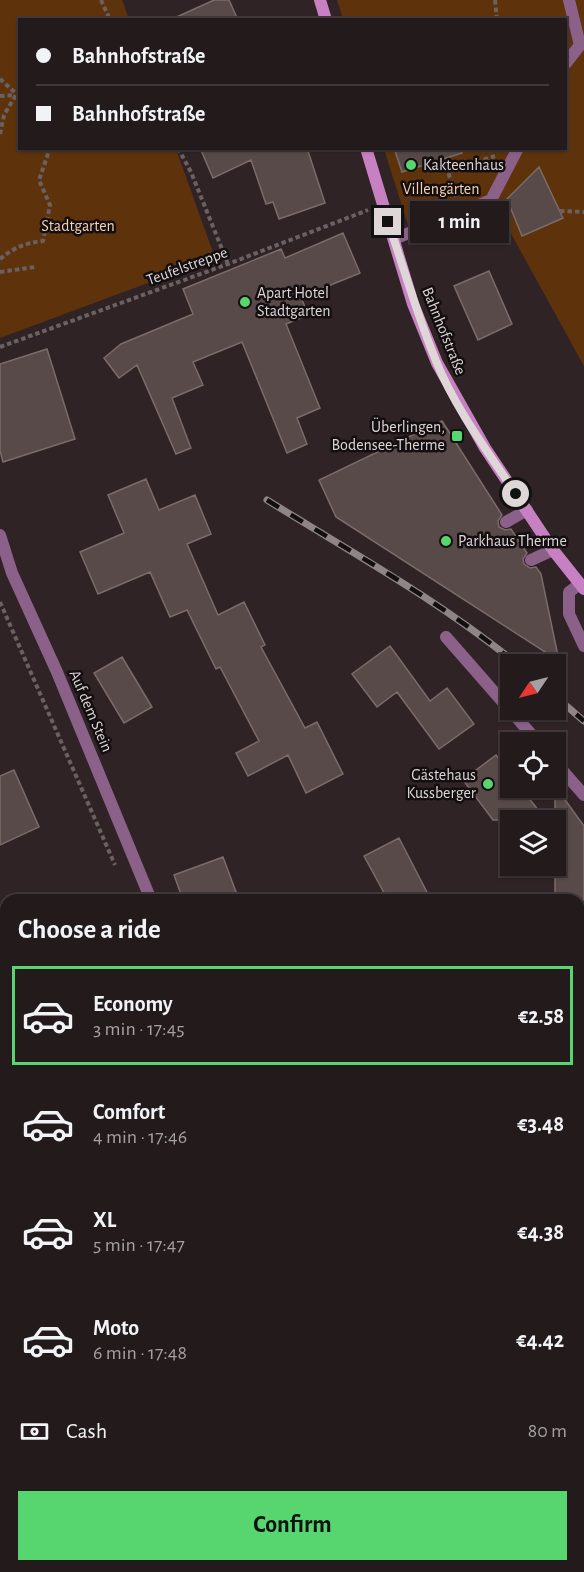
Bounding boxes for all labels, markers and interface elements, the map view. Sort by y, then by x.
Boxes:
text: Bahnhofstraße [72,45,205,67]
text: Bahnhofstraße [72,103,205,125]
place label: Kakteenhaus [423,157,504,173]
marker: Kakteenhaus [404,158,418,172]
park label: Villengärten [403,181,479,197]
callout: 1 min [409,201,508,243]
route end [374,208,401,235]
text: 1 min [438,212,481,232]
park label: Stadtgarten [41,218,115,234]
street label: Teufelstreppe [144,244,230,288]
place label: Apart Hotel Stadtgarten [257,285,331,319]
street label: Bahnhofstraße [419,285,469,377]
marker: Apart Hotel Stadtgarten [238,295,252,309]
place label: Überlingen, Bodensee-Therme [332,417,445,453]
marker: Überlingen, Bodensee-Therme [450,429,464,443]
route start [502,480,529,507]
place label: Parkhaus Therme [458,533,567,549]
marker: Parkhaus Therme [439,534,453,548]
north arrow [500,654,566,720]
map controls [500,654,566,876]
street label: Auf dem Stein [67,668,115,754]
button: locate [500,732,566,798]
place label: Gästehaus Kussberger [406,767,477,801]
marker: Gästehaus Kussberger [481,777,495,791]
button: layers [500,810,566,876]
text: Choose a ride [18,916,161,943]
icon: car [21,989,75,1043]
text: Economy [93,993,173,1015]
text: €2.58 [518,1005,564,1027]
text: 3 min · 17:45 [93,1019,185,1039]
icon: car [21,1097,75,1151]
text: Comfort [93,1101,165,1123]
text: €3.48 [517,1113,564,1135]
text: 4 min · 17:46 [93,1127,187,1147]
icon: car [21,1205,75,1259]
text: XL [93,1209,116,1231]
text: €4.38 [517,1221,564,1243]
text: 5 min · 17:47 [93,1235,185,1255]
icon: car [21,1313,75,1367]
text: Moto [93,1317,139,1339]
text: €4.42 [516,1329,564,1351]
text: 6 min · 17:48 [93,1343,187,1363]
icon: cash [18,1415,51,1448]
text: Cash [66,1420,107,1442]
text: 80 m [528,1421,567,1441]
button: Confirm [18,1491,567,1560]

